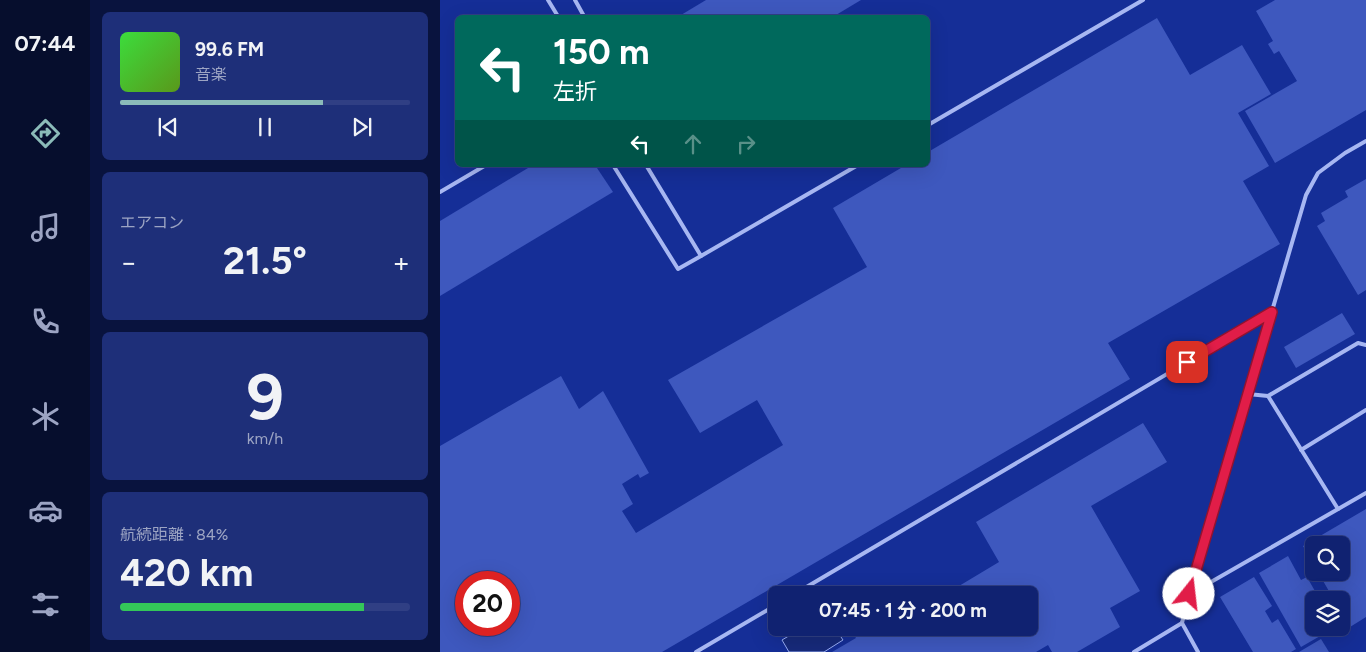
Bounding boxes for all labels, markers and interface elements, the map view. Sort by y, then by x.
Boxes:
text: 07:44 [15,30,75,57]
text: 150 m [553,31,650,73]
icon: left [470,35,535,100]
text: 99.6 FM [195,38,264,61]
text: 音楽 [195,65,227,84]
text: 左折 [553,78,597,105]
icon: previous [154,113,182,141]
icon: pause [251,113,279,141]
icon: next [348,113,376,141]
icon: directions [28,116,63,151]
icon: left [626,130,654,158]
icon: ahead [679,130,707,158]
icon: right [732,130,760,158]
icon: music [28,210,63,245]
text: エアコン [120,213,184,232]
text: 21.5° [223,238,307,284]
text: − [120,245,137,279]
text: + [393,245,410,279]
icon: phone [28,304,63,339]
pin [1166,341,1208,383]
icon: arrive [1173,348,1201,376]
text: 9 [246,357,284,435]
icon: climate [28,399,63,434]
text: km/h [247,429,283,448]
icon: car [28,493,63,528]
text: 航続距離 · 84% [120,525,228,544]
map controls [1305,536,1350,636]
button: search [1305,536,1350,581]
text: 420 km [120,550,253,596]
position arrow [1162,567,1214,619]
speed limit sign: 20 [455,571,520,636]
icon: filters [28,587,63,622]
button: layers [1305,591,1350,636]
text: 07:45 · 1 分 · 200 m [819,599,987,622]

